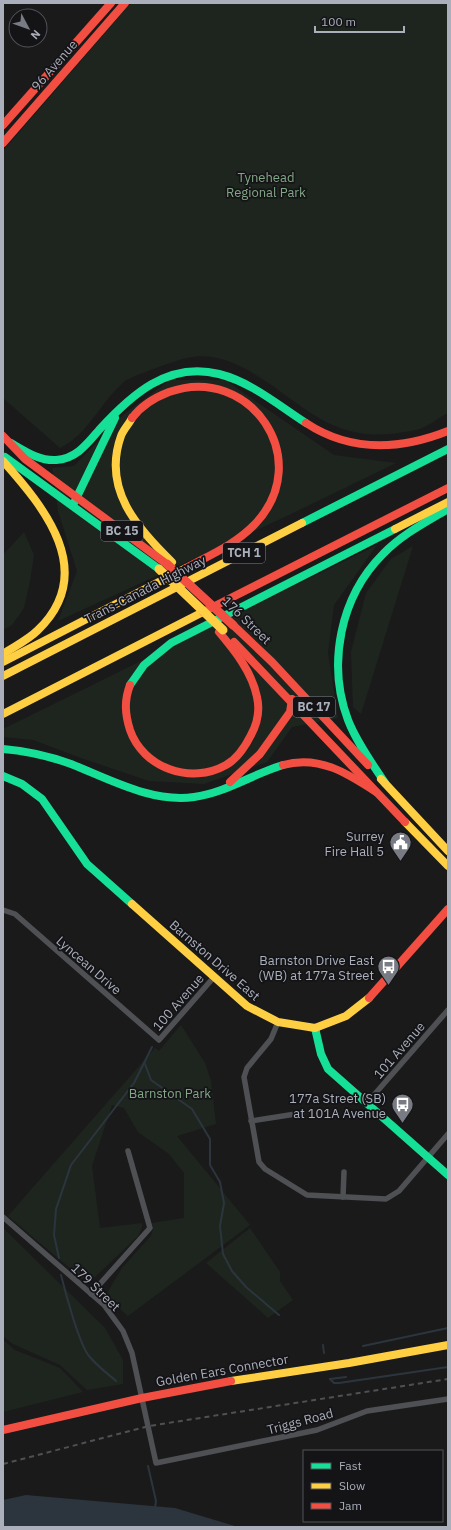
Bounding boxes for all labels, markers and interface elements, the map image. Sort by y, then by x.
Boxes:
north arrow [8,8,48,48]
scale bar [315,8,404,34]
text: 100 m [321,14,356,29]
text: N [28,27,43,42]
street label: 96 Avenue [28,36,81,94]
park label: Tynehead Regional Park [226,169,306,201]
road number: BC 15 [101,521,143,541]
road number: TCH 1 [223,543,265,563]
street label: Trans-Canada Highway [82,551,209,627]
street label: 176 Street [218,593,275,648]
road number: BC 17 [293,697,335,717]
place label: Surrey Fire Hall 5 [325,828,385,860]
public building icon: Surrey Fire Hall 5 [387,830,413,863]
street label: Barnston Drive East [166,916,264,1004]
street label: Lyncean Drive [53,932,125,998]
place label: Barnston Drive East (WB) at 177a Street [258,952,374,984]
bus stop icon: Barnston Drive East (WB) at 177a Street [376,954,402,987]
street label: 100 Avenue [149,970,208,1034]
street label: 101 Avenue [370,1018,429,1082]
park label: Barnston Park [129,1085,211,1102]
place label: 177a Street (SB) at 101A Avenue [289,1090,386,1122]
bus stop icon: 177a Street (SB) at 101A Avenue [389,1092,415,1125]
street label: 179 Street [67,1260,124,1315]
street label: Golden Ears Connector [155,1350,290,1391]
street label: Triggs Road [265,1404,335,1438]
legend [303,1450,443,1522]
text: Fast [339,1458,362,1473]
text: Slow [339,1478,365,1493]
text: Jam [339,1498,362,1513]

